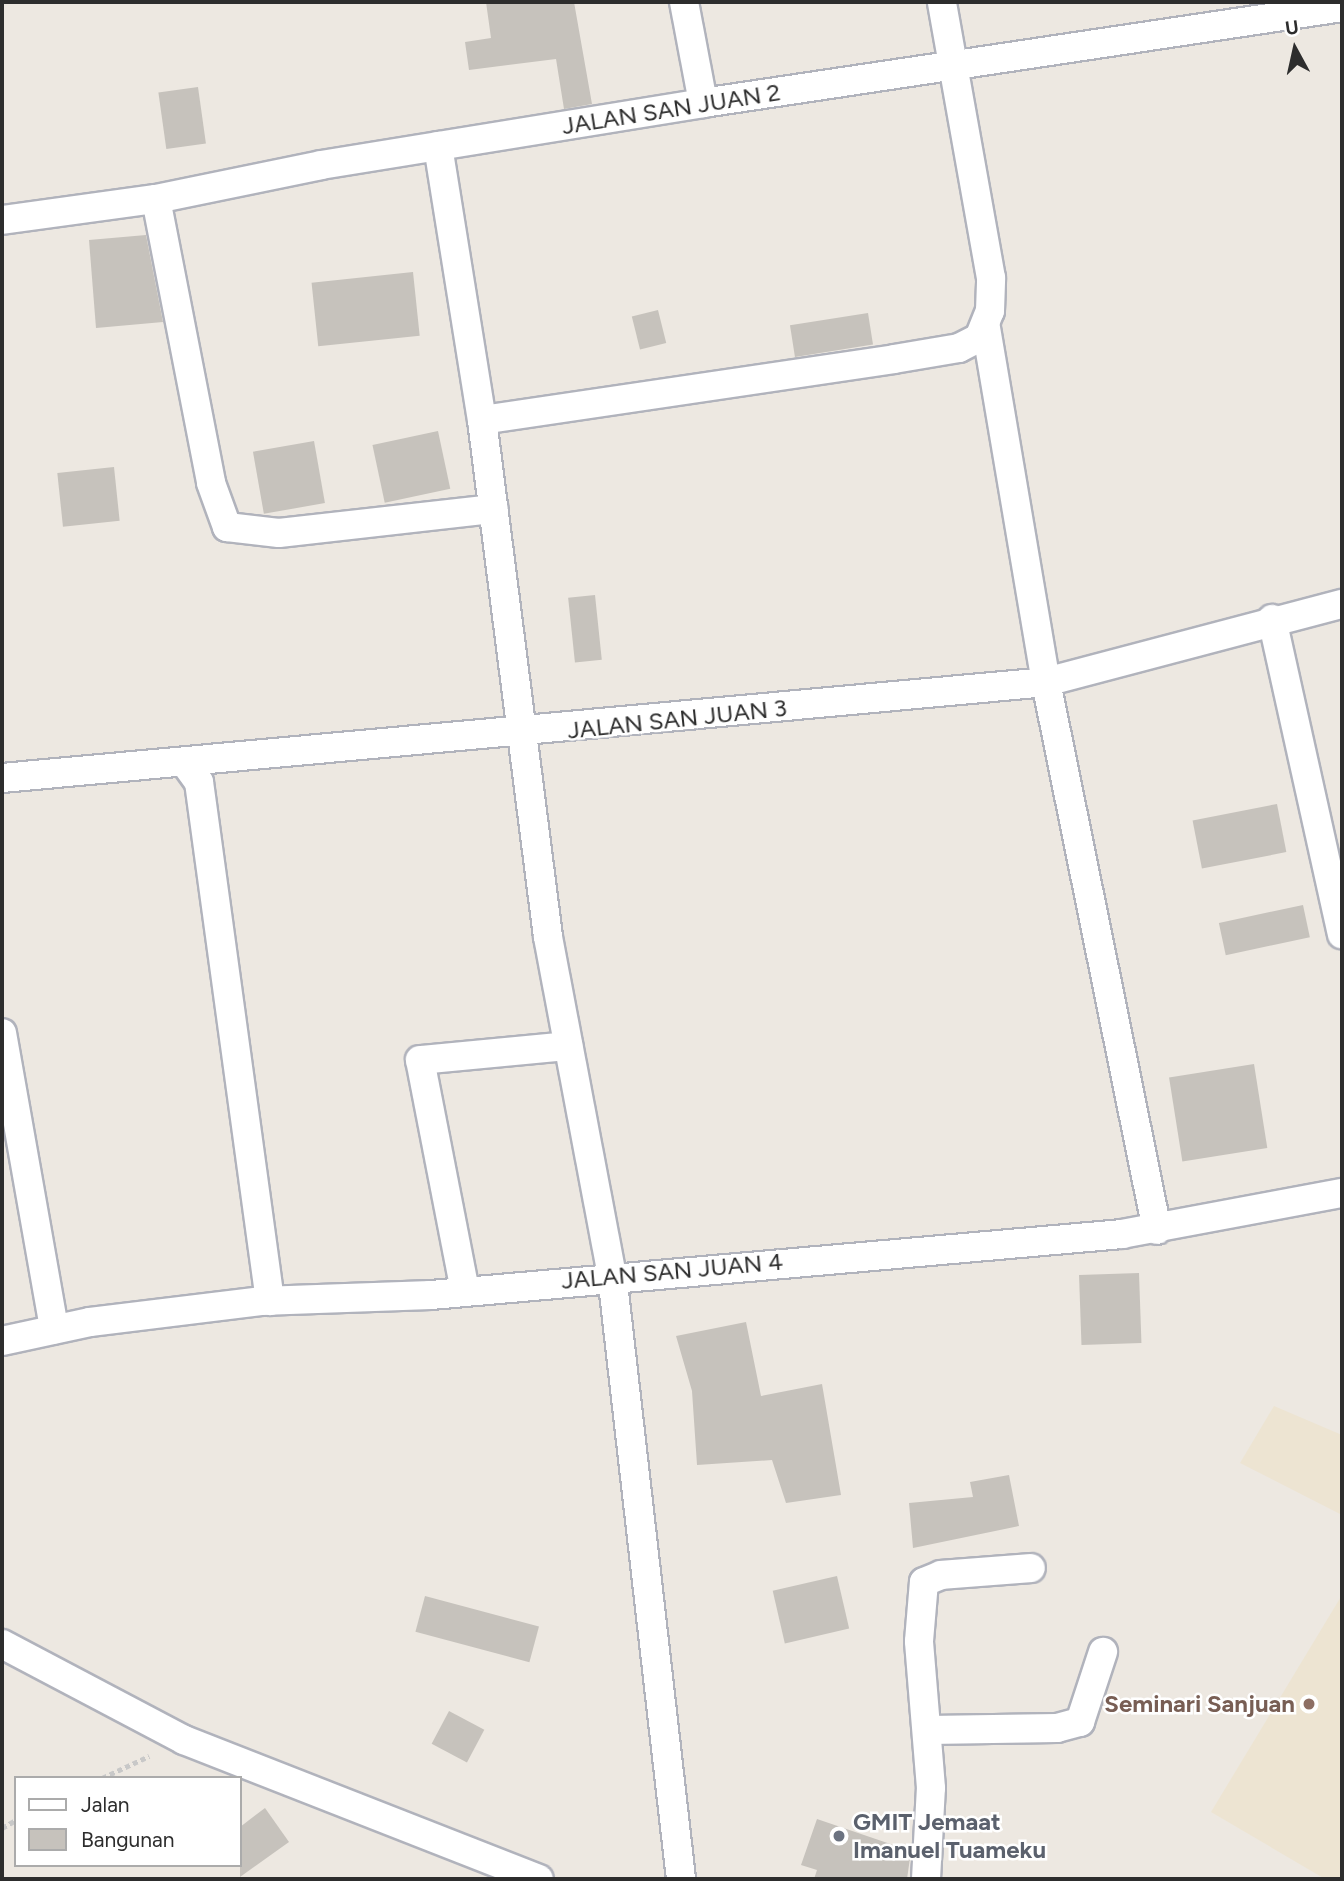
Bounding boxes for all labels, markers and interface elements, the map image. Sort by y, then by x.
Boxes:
north arrow [1260,14,1330,84]
text: U [1284,15,1300,40]
street label: JALAN SAN JUAN 2 [560,78,782,140]
street label: JALAN SAN JUAN 3 [566,693,788,745]
street label: JALAN SAN JUAN 4 [560,1247,784,1295]
place label: Seminari Sanjuan [1104,1690,1295,1718]
marker: Seminari Sanjuan [1301,1696,1317,1712]
legend [14,1776,242,1867]
text: Jalan [81,1792,130,1817]
place label: GMIT Jemaat Imanuel Tuameku [853,1808,1046,1864]
text: Bangunan [81,1827,174,1852]
marker: GMIT Jemaat Imanuel Tuameku [831,1828,847,1844]

